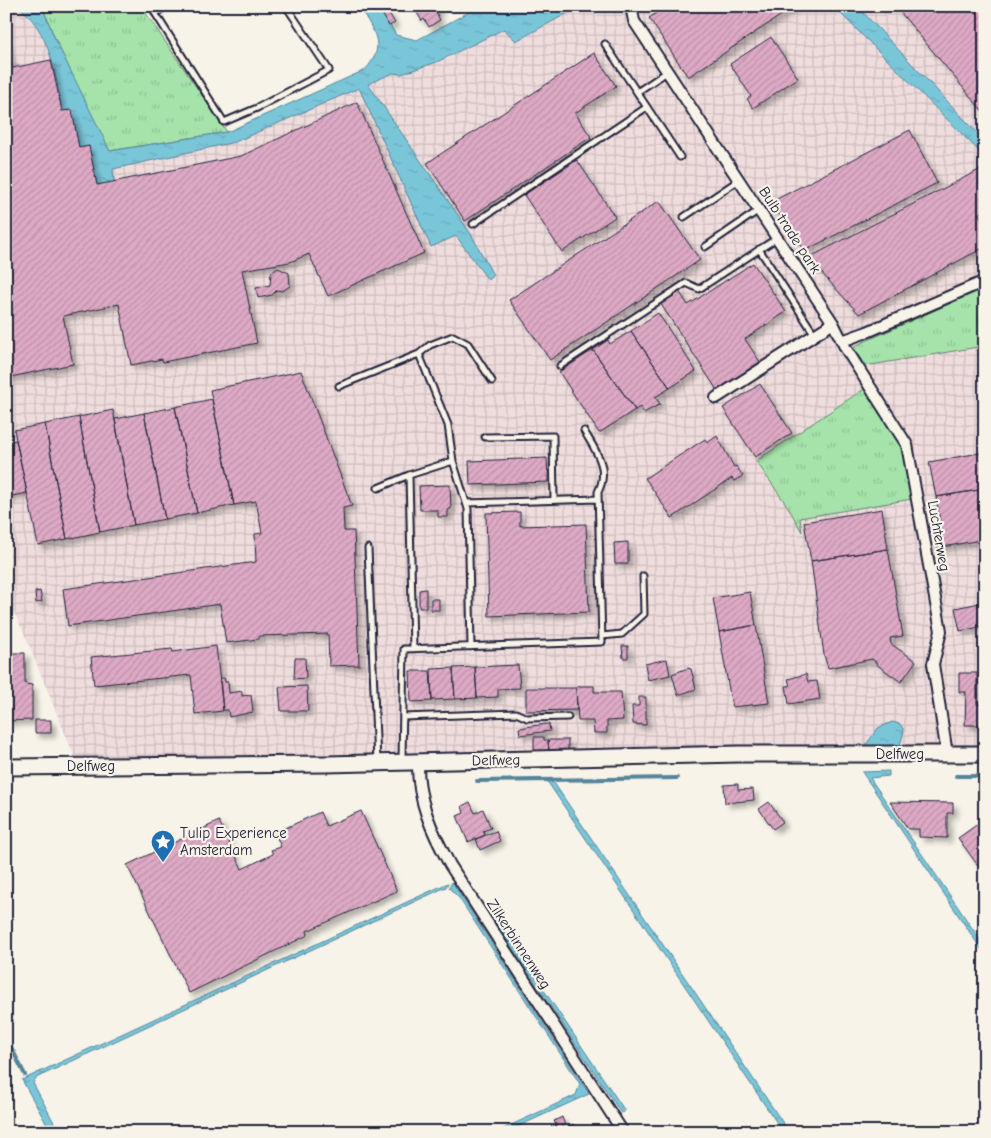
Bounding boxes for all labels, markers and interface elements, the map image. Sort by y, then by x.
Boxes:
street label: Bulb trade park [755,183,825,278]
street label: Luchterweg [924,499,954,573]
street label: Delfweg [876,745,924,763]
street label: Delfweg [472,751,520,769]
street label: Delfweg [67,757,115,775]
place label: Tulip Experience Amsterdam [180,824,287,859]
place icon: Tulip Experience Amsterdam [150,829,176,863]
street label: Zilkerbinnenweg [483,896,555,992]

